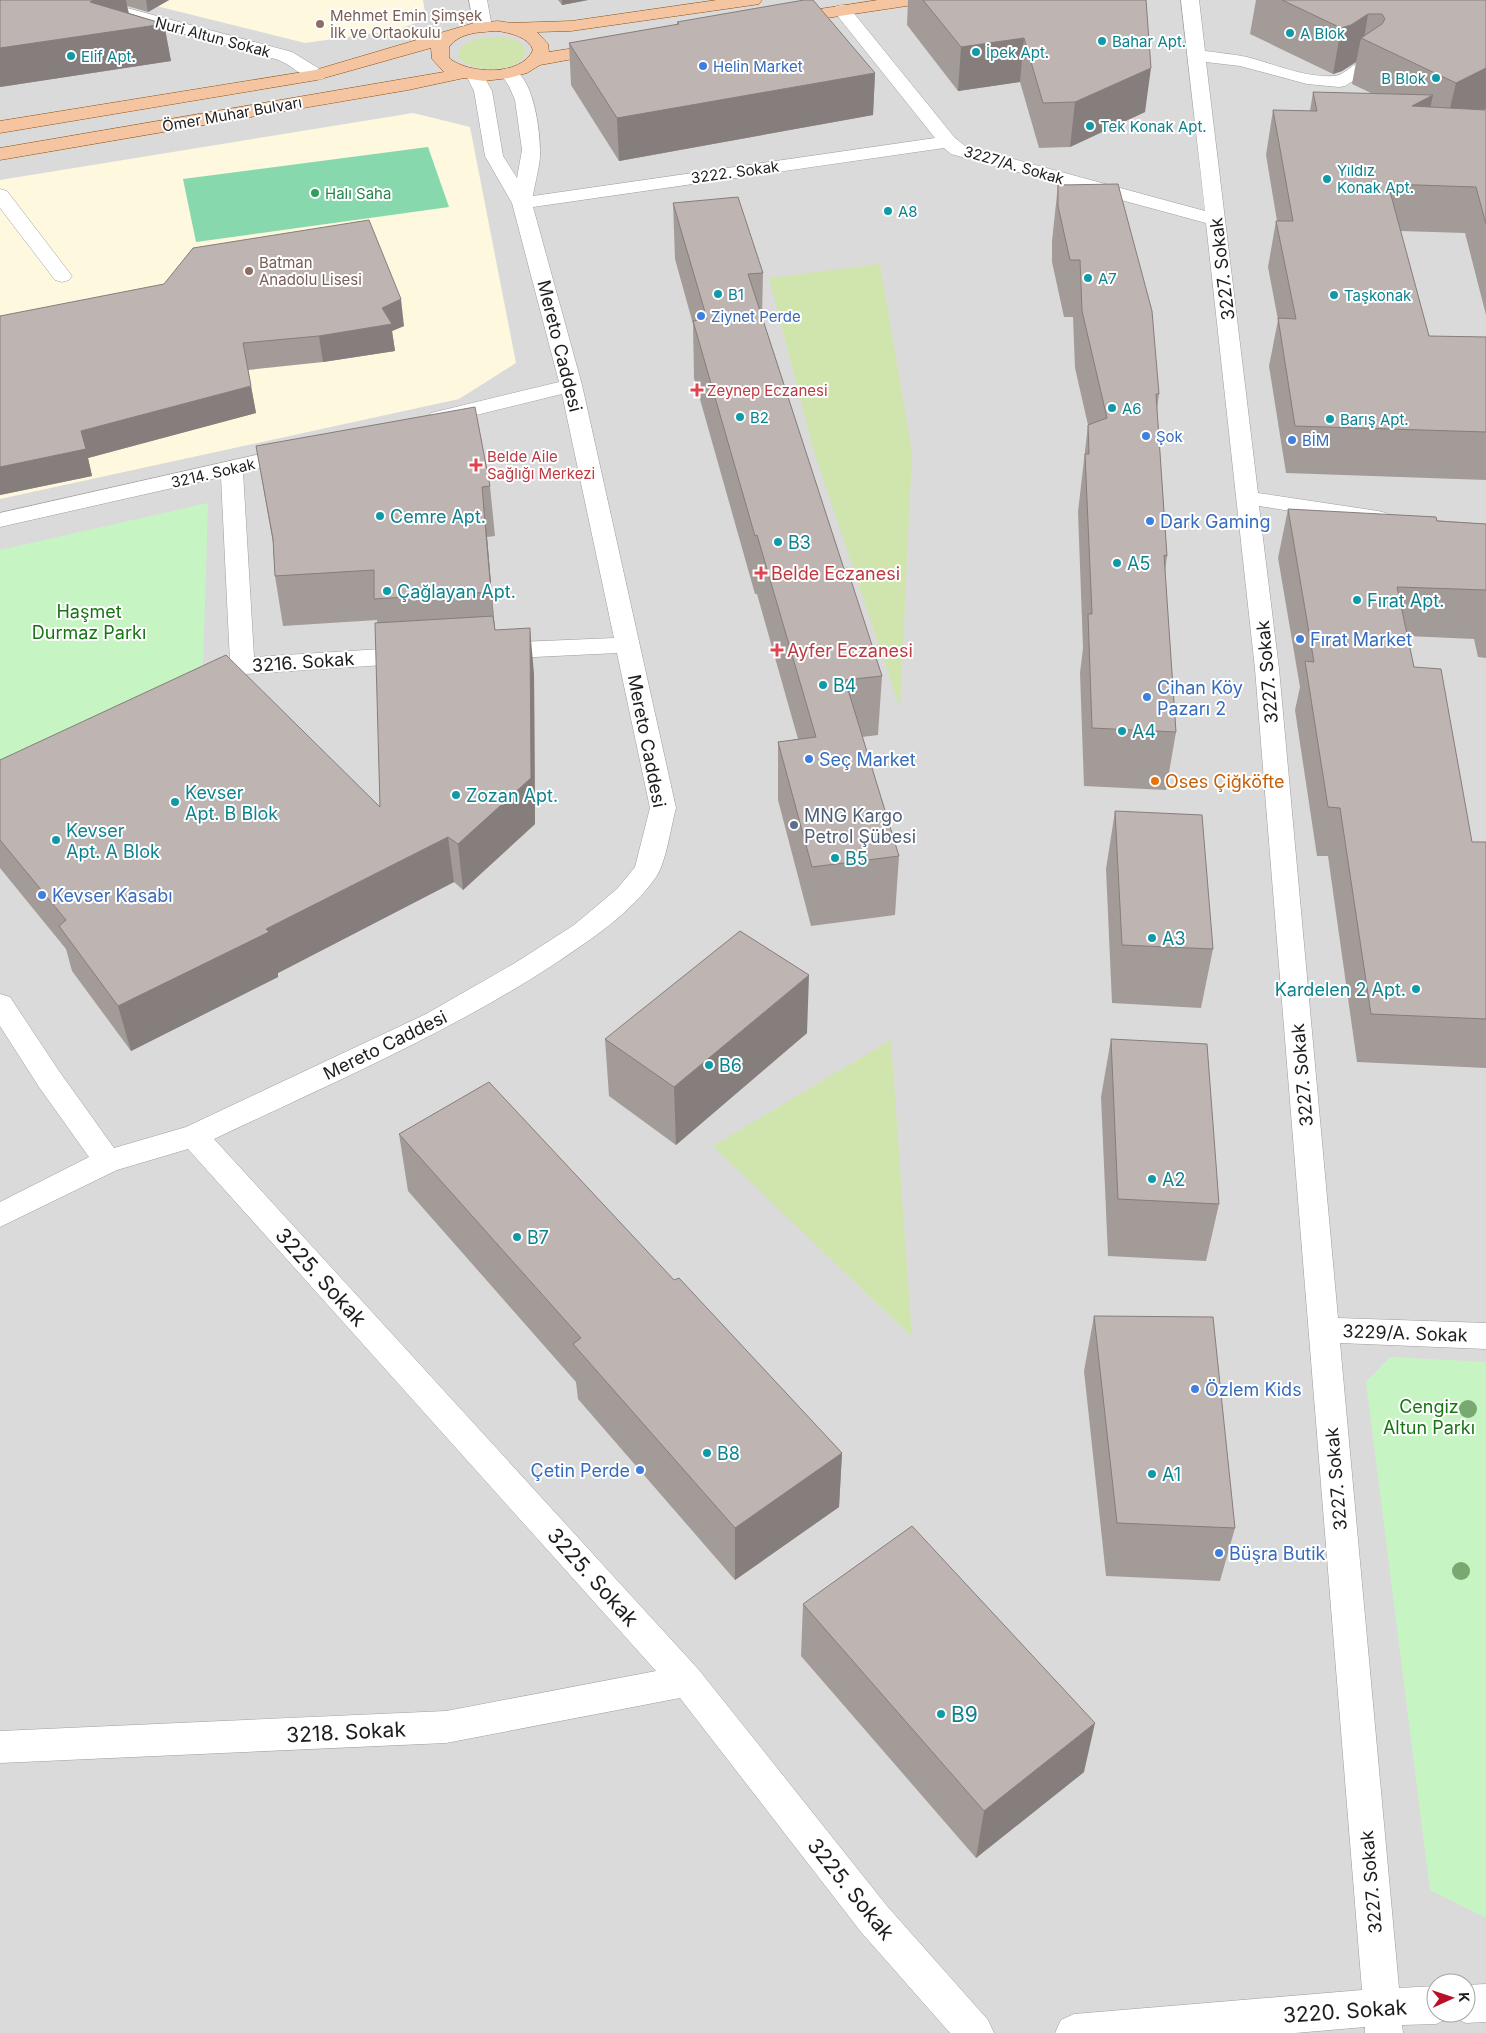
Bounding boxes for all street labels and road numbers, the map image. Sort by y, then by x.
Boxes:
street label: Nuri Altun Sokak [153,12,273,62]
street label: Ömer Muhar Bulvarı [161,92,303,136]
street label: 3227/A. Sokak [962,142,1067,189]
street label: 3222. Sokak [690,156,781,188]
street label: 3227. Sokak [1205,216,1239,322]
street label: Mereto Caddesi [533,278,587,414]
street label: 3214. Sokak [169,454,258,492]
street label: 3227. Sokak [1252,619,1282,724]
street label: 3216. Sokak [251,648,355,676]
street label: Mereto Caddesi [624,673,670,809]
street label: Mereto Caddesi [320,1006,450,1084]
street label: 3227. Sokak [1287,1022,1317,1127]
street label: 3225. Sokak [270,1223,372,1332]
street label: 3229/A. Sokak [1342,1320,1468,1346]
street label: 3227. Sokak [1321,1426,1351,1531]
street label: 3225. Sokak [542,1523,644,1632]
street label: 3218. Sokak [286,1716,407,1748]
street label: 3227. Sokak [1356,1829,1386,1934]
street label: 3225. Sokak [802,1833,900,1945]
street label: 3220. Sokak [1282,1994,1408,2028]

